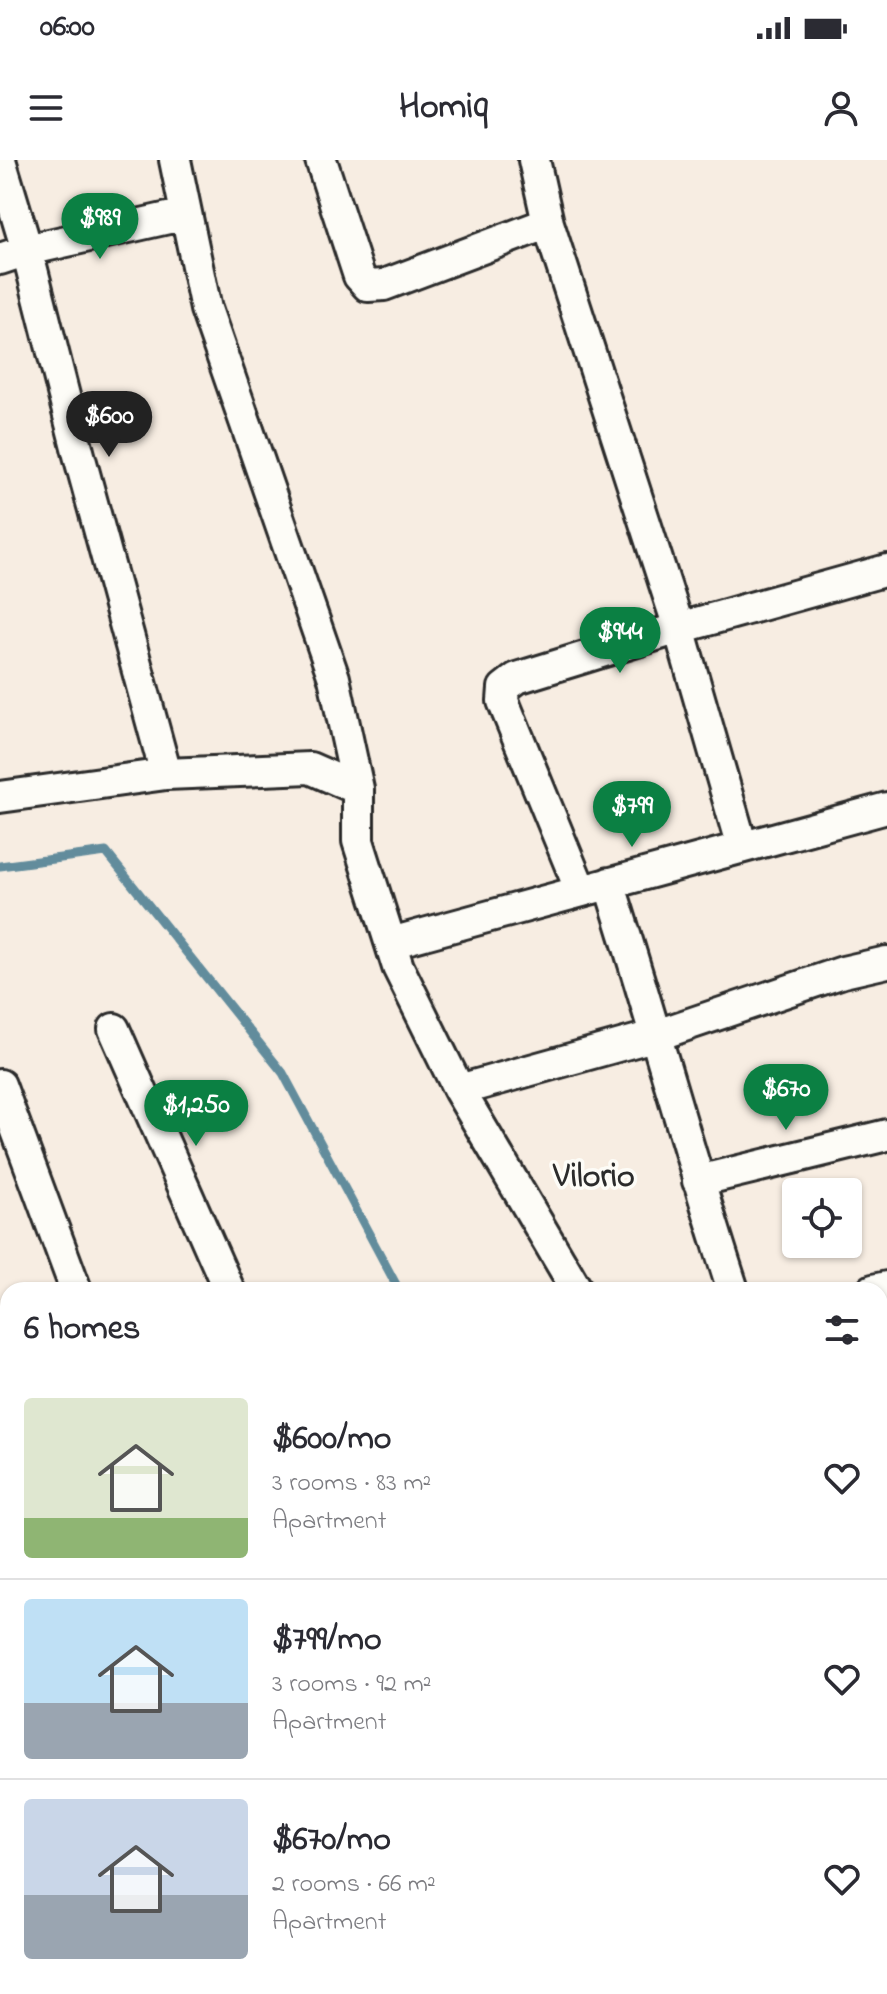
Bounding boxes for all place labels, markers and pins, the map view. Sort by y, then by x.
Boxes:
pin: $989 [53,193,147,261]
pin: $600 [62,391,156,459]
pin: $944 [573,607,667,675]
pin: $799 [585,781,679,849]
pin: $670 [739,1064,833,1132]
pin: $1,250 [131,1080,261,1148]

